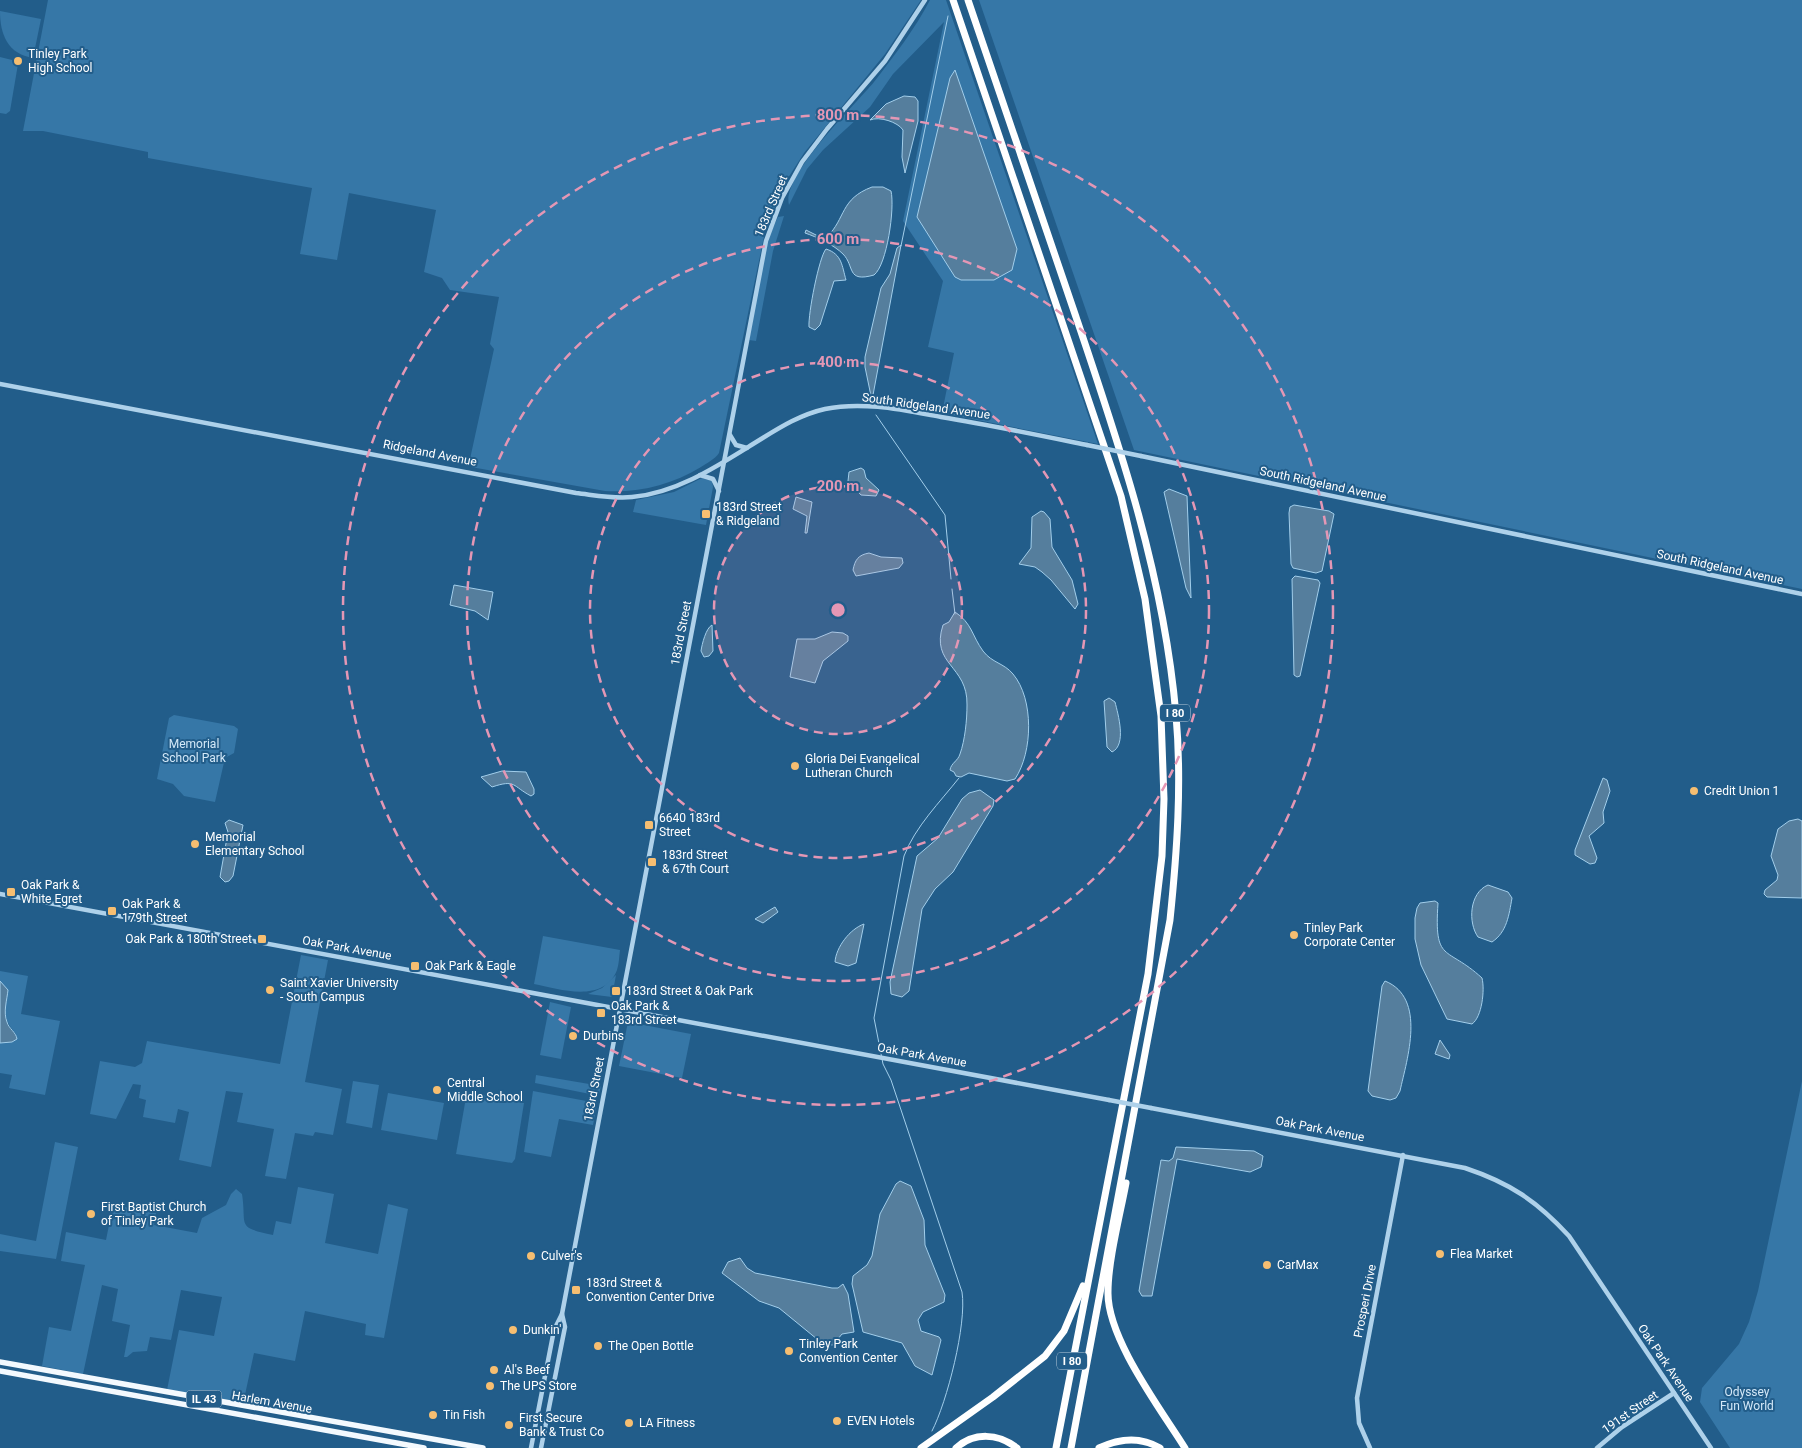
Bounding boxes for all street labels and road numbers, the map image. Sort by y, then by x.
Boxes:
street label: 183rd Street [752,173,790,239]
street label: South Ridgeland Avenue [861,390,991,422]
street label: Ridgeland Avenue [382,437,478,469]
street label: South Ridgeland Avenue [1258,464,1388,504]
street label: South Ridgeland Avenue [1655,547,1785,587]
street label: 183rd Street [668,599,694,667]
road number: I 80 [1160,704,1190,721]
street label: Oak Park Avenue [301,933,393,963]
street label: Oak Park Avenue [876,1040,968,1070]
street label: 183rd Street [581,1055,607,1123]
street label: Oak Park Avenue [1274,1114,1366,1144]
street label: Prosperi Drive [1351,1263,1379,1339]
street label: Oak Park Avenue [1635,1322,1697,1404]
road number: I 80 [1057,1352,1087,1370]
street label: Harlem Avenue [231,1388,313,1416]
street label: 191st Street [1599,1388,1661,1436]
road number: IL 43 [186,1390,222,1408]

